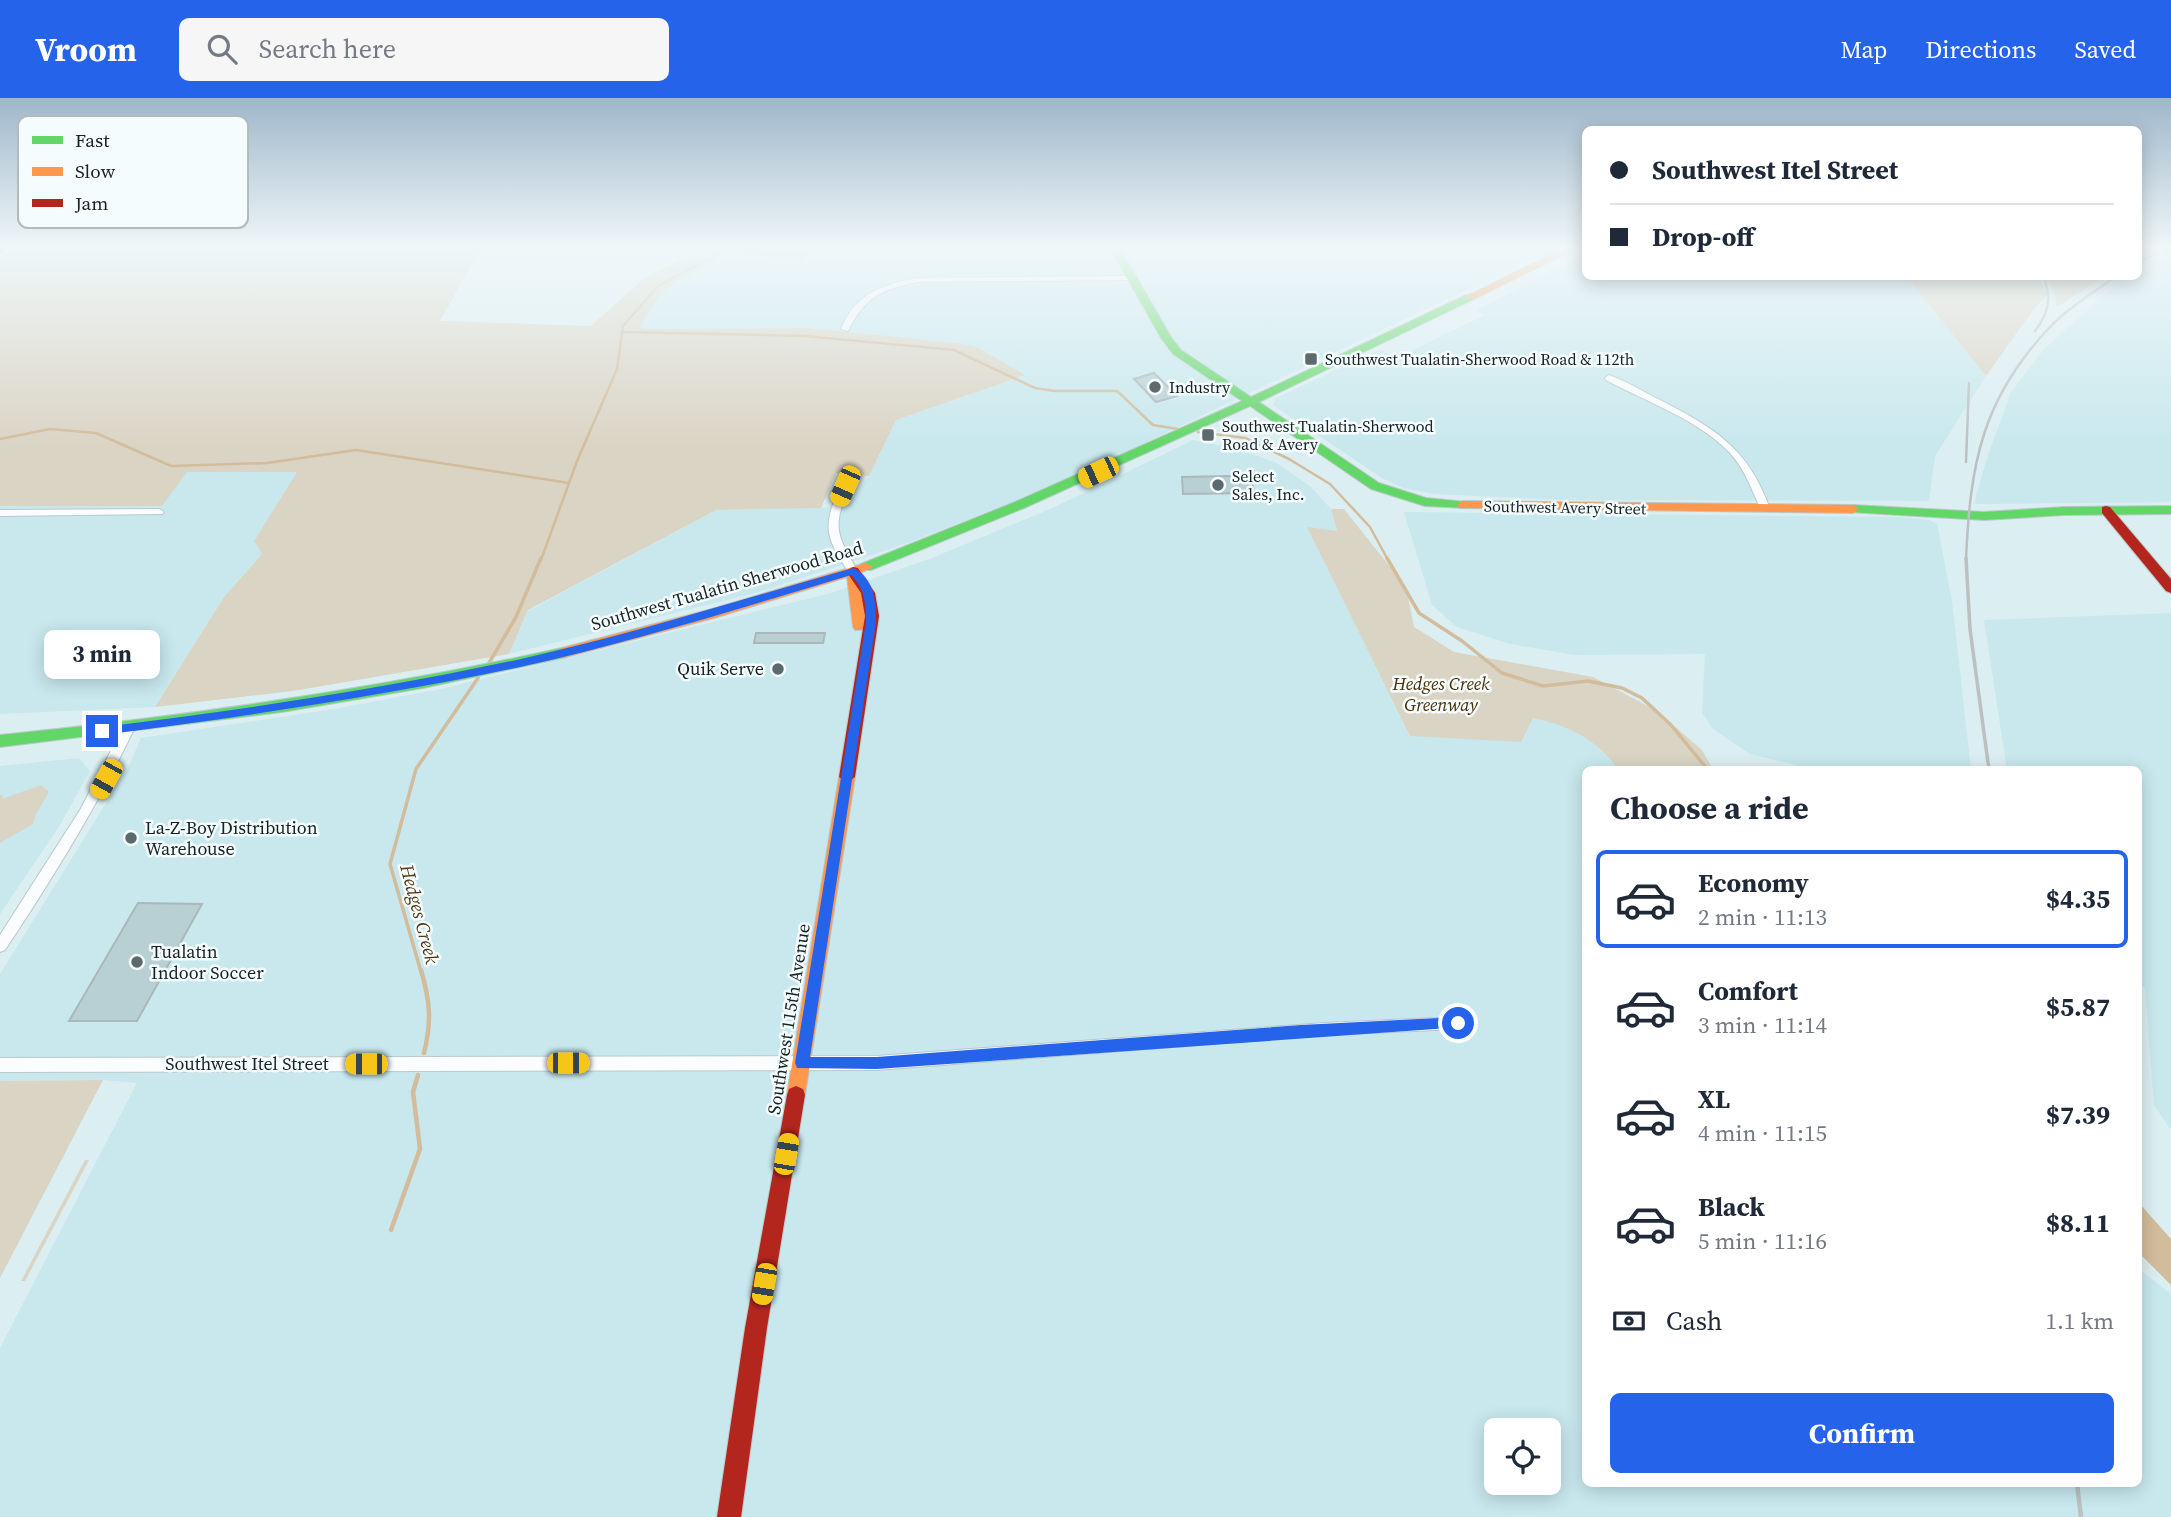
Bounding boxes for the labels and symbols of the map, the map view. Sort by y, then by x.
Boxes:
legend [18,116,248,228]
text: Fast [75,127,110,153]
text: Slow [75,158,116,184]
text: Jam [74,190,108,216]
place label: Southwest Tualatin-Sherwood Road & 112th [1325,348,1635,370]
marker: Southwest Tualatin-Sherwood Road & 112th [1303,351,1319,367]
place label: Industry [1169,376,1231,398]
marker: Industry [1147,379,1163,395]
place label: Southwest Tualatin-Sherwood Road & Avery [1222,415,1434,455]
marker: Southwest Tualatin-Sherwood Road & Avery [1200,427,1216,443]
car [1075,454,1122,490]
car [827,463,864,509]
place label: Select Sales, Inc. [1232,465,1305,505]
marker: Select Sales, Inc. [1210,477,1226,493]
street label: Southwest Avery Street [1484,495,1647,519]
street label: Southwest Tualatin Sherwood Road [588,535,866,636]
callout: 3 min [44,630,160,678]
place label: Quik Serve [677,656,764,681]
marker: Quik Serve [770,661,786,677]
park label: Hedges Creek Greenway [1392,671,1490,717]
route end [86,715,118,747]
car [87,756,126,802]
place label: La-Z-Boy Distribution Warehouse [145,815,318,861]
marker: La-Z-Boy Distribution Warehouse [123,830,139,846]
water label: Hedges Creek [394,860,446,967]
street label: Southwest 115th Avenue [761,922,816,1116]
place label: Tualatin Indoor Soccer [151,939,264,985]
marker: Tualatin Indoor Soccer [129,954,145,970]
route start [1442,1007,1474,1039]
street label: Southwest Itel Street [165,1051,329,1076]
car [548,1053,590,1074]
car [346,1054,388,1075]
car [773,1131,800,1177]
car [751,1261,778,1307]

